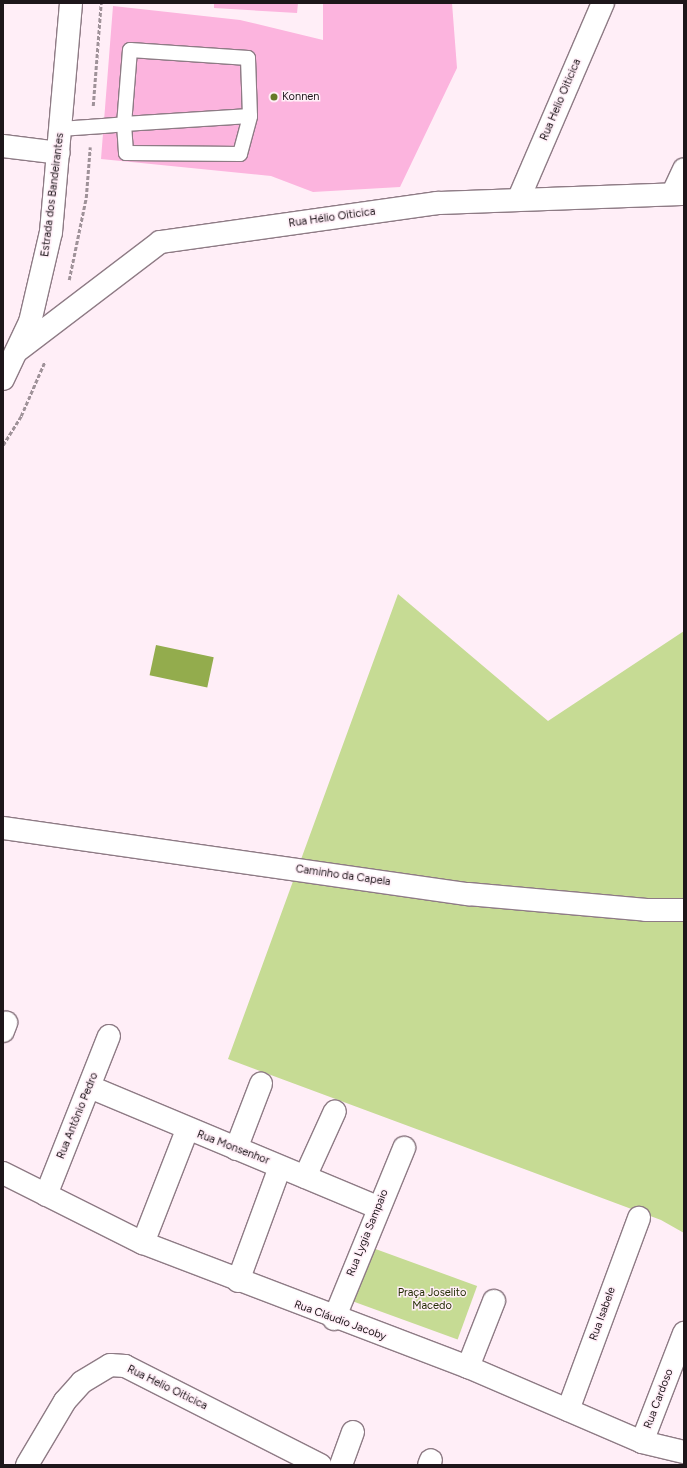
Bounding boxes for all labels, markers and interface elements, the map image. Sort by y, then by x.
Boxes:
street label: Rua Helio Oiticica [538,57,584,143]
place label: Konnen [282,90,319,104]
marker: Konnen [269,92,279,102]
street label: Estrada dos Bandeirantes [39,132,67,258]
street label: Rua Hélio Oiticica [288,205,376,231]
street label: Caminho da Capela [295,863,391,889]
street label: Rua Antônio Pedro [55,1071,101,1161]
street label: Rua Monsenhor [195,1128,271,1168]
street label: Rua Lygia Sampaio [345,1188,391,1278]
street label: Rua Isabele [587,1285,619,1343]
park label: Praça Joselito Macedo [398,1287,466,1313]
street label: Rua Cláudio Jacoby [292,1298,388,1344]
street label: Rua Helio Oiticica [125,1363,209,1413]
street label: Rua Cardoso [642,1367,676,1431]

